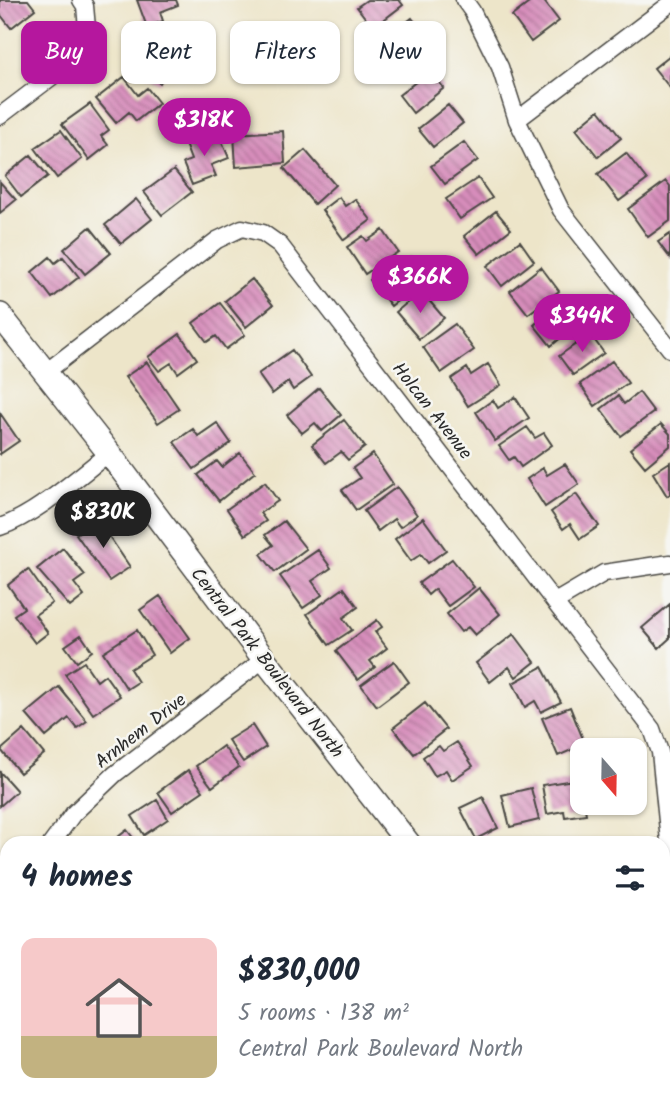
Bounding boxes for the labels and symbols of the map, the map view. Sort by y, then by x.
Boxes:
pin: $318K [155,99,253,158]
pin: $366K [371,256,469,315]
pin: $344K [533,294,631,354]
street label: Holcan Avenue [384,356,480,467]
pin: $830K [54,490,152,550]
street label: Central Park Boulevard North [182,561,351,765]
street label: Arnhem Drive [89,686,194,777]
north arrow [570,738,648,816]

